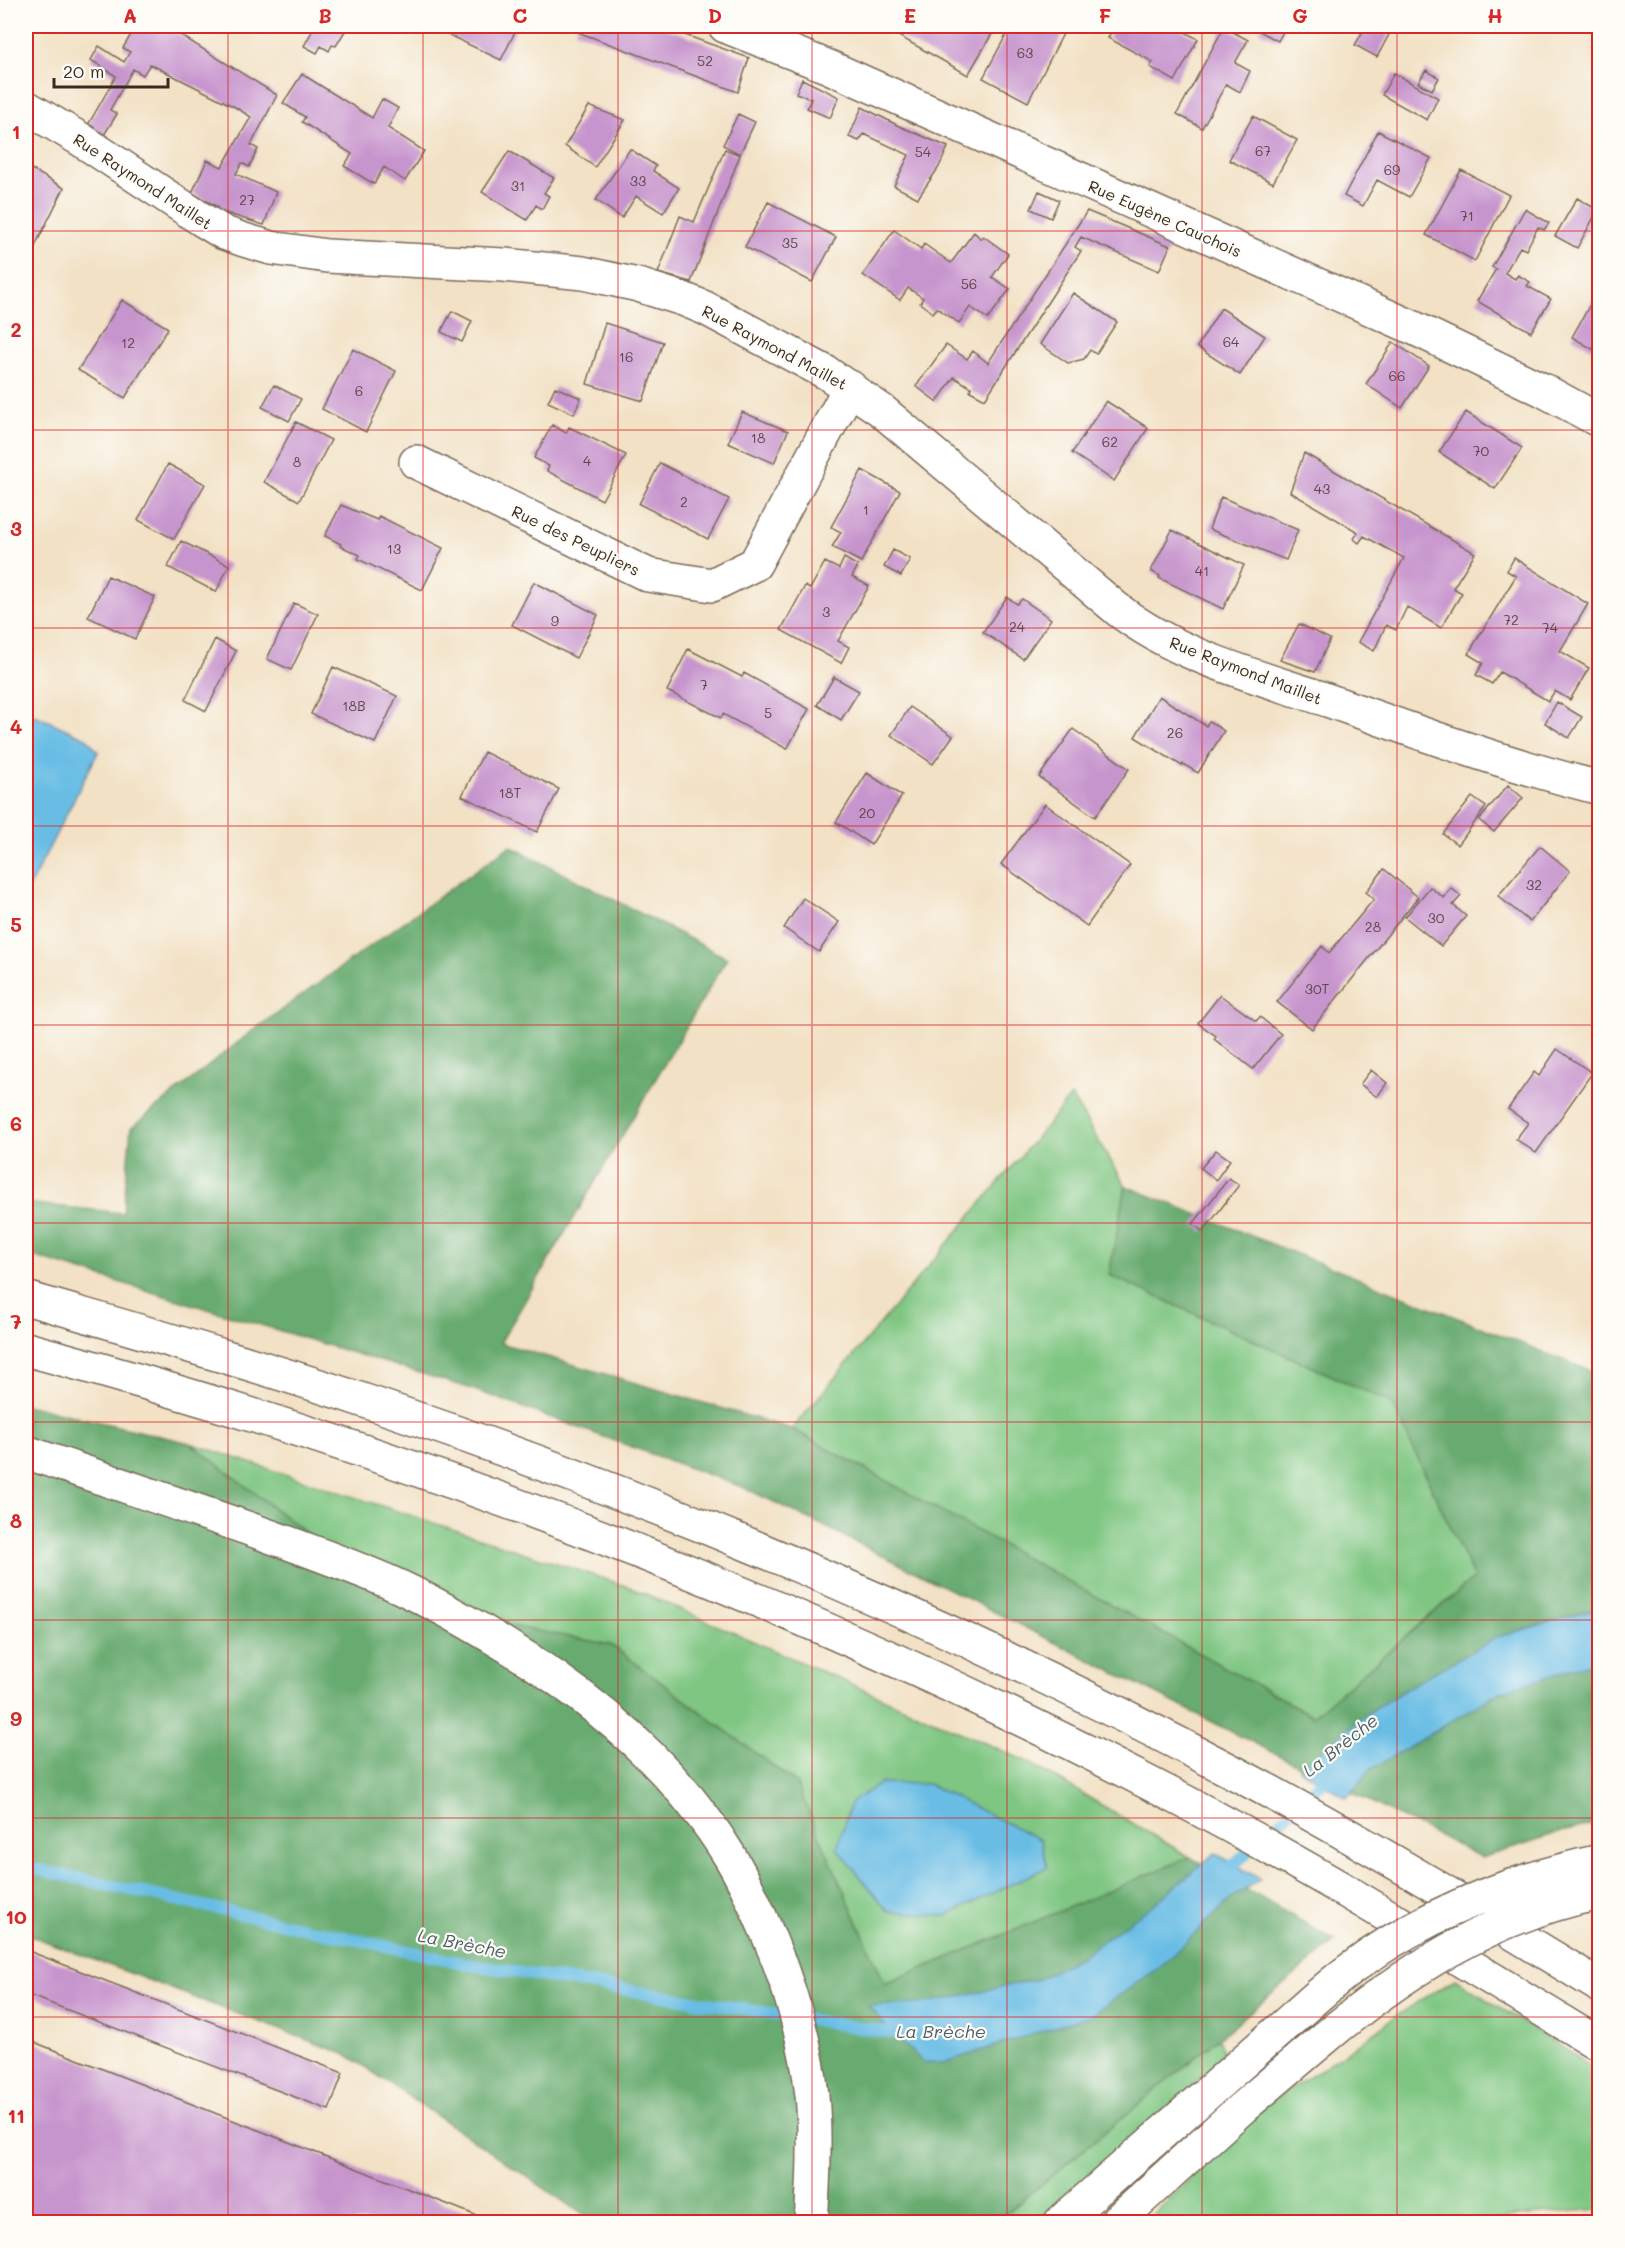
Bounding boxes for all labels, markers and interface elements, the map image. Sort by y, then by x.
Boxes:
text: A [123,2,137,28]
text: B [318,2,332,28]
text: C [513,2,528,28]
text: D [708,2,722,28]
text: E [904,2,916,28]
text: F [1099,2,1112,28]
text: G [1292,2,1308,28]
text: H [1487,2,1503,28]
house number: 63 [1017,43,1033,62]
scale bar [54,51,168,89]
house number: 52 [697,51,713,70]
text: 20 m [63,59,104,83]
text: 1 [12,118,20,144]
street label: Rue Raymond Maillet [70,128,216,234]
house number: 67 [1255,141,1271,160]
house number: 54 [915,142,932,161]
house number: 69 [1384,160,1400,179]
house number: 33 [630,171,646,190]
street label: Rue Eugène Cauchois [1085,175,1245,261]
house number: 31 [511,176,525,195]
house number: 27 [239,190,255,209]
house number: 71 [1460,206,1474,225]
house number: 35 [782,233,798,252]
house number: 56 [961,274,977,293]
street label: Rue Raymond Maillet [699,300,851,394]
text: 2 [10,316,22,342]
house number: 64 [1223,332,1240,351]
house number: 12 [121,333,135,352]
house number: 16 [619,347,633,366]
house number: 66 [1389,366,1405,385]
house number: 6 [355,381,363,400]
house number: 18 [751,428,765,447]
house number: 62 [1102,432,1118,451]
house number: 70 [1473,441,1490,460]
house number: 4 [583,451,592,470]
house number: 8 [293,452,301,471]
house number: 43 [1314,479,1330,498]
house number: 2 [680,492,688,511]
street label: Rue des Peupliers [509,500,643,580]
house number: 1 [863,500,869,519]
text: 3 [10,515,22,541]
house number: 13 [387,539,401,558]
house number: 41 [1195,561,1209,580]
house number: 3 [822,602,830,621]
house number: 72 [1503,610,1519,629]
house number: 9 [551,611,559,630]
house number: 24 [1009,617,1026,636]
house number: 74 [1542,618,1559,637]
street label: Rue Raymond Maillet [1167,631,1325,709]
house number: 7 [700,675,708,694]
house number: 18B [342,696,366,715]
house number: 5 [764,703,772,722]
text: 4 [10,713,23,739]
house number: 26 [1167,723,1183,742]
house number: 18T [499,783,521,802]
house number: 20 [859,803,876,822]
house number: 32 [1526,875,1542,894]
house number: 30 [1428,908,1445,927]
text: 5 [10,911,22,937]
house number: 28 [1365,917,1381,936]
house number: 30T [1305,979,1330,998]
text: 6 [10,1110,22,1136]
text: 7 [10,1308,22,1334]
text: 8 [10,1507,22,1533]
text: 9 [10,1705,22,1731]
water label: La Brèche [1297,1708,1383,1782]
text: 10 [5,1903,27,1929]
water label: La Brèche [416,1923,508,1963]
water label: La Brèche [896,2019,986,2043]
text: 11 [7,2102,25,2128]

